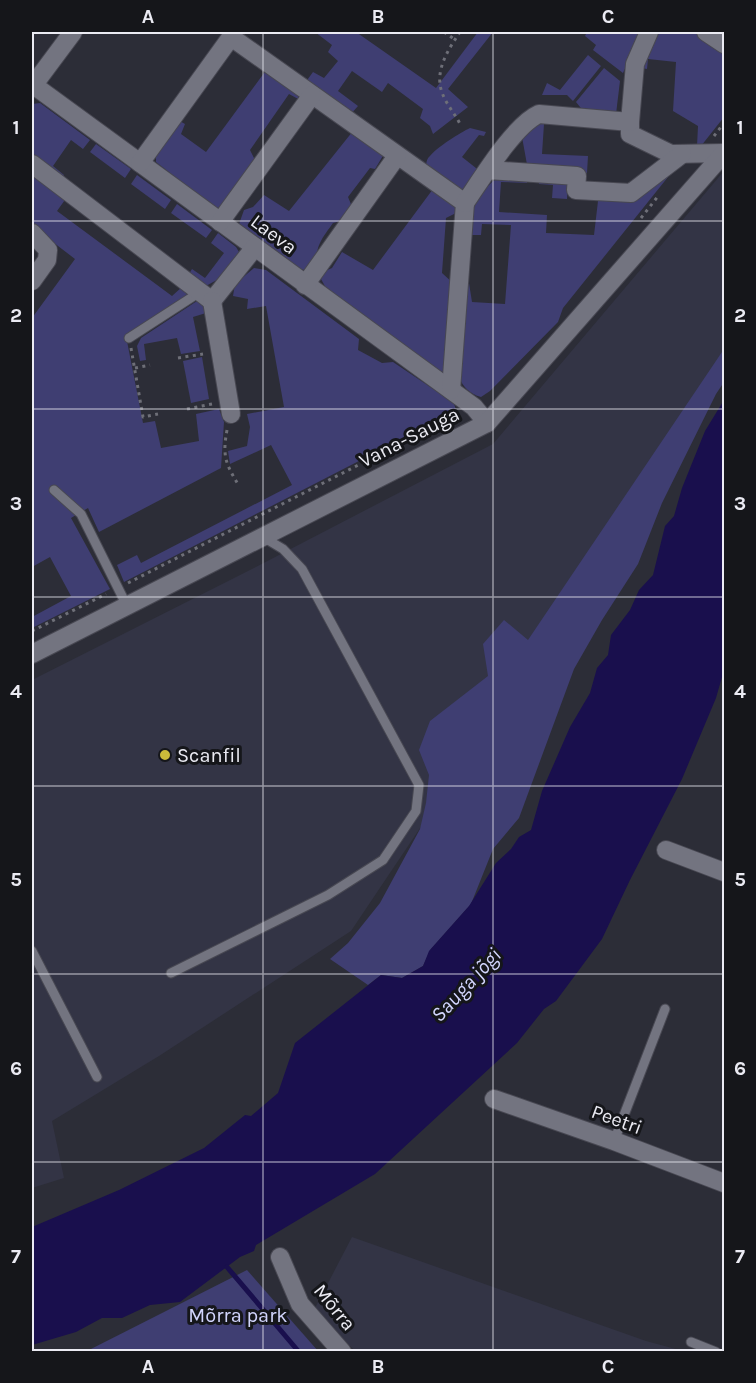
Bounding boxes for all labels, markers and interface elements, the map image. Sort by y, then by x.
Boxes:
text: A [142,5,155,28]
text: B [372,5,384,28]
text: C [602,5,614,28]
text: 1 [12,116,20,139]
text: 1 [736,116,744,139]
street label: Laeva [246,210,301,259]
text: 2 [10,304,22,327]
text: 2 [734,304,746,327]
street label: Vana-Sauga [355,402,463,472]
text: 3 [10,492,22,515]
text: 3 [734,492,746,515]
text: 4 [10,680,22,703]
text: 4 [734,680,746,703]
place label: Scanfil [177,744,241,767]
marker: Scanfil [158,748,172,762]
text: 5 [10,868,22,891]
text: 5 [734,868,746,891]
water label: Sauga jõgi [426,943,506,1027]
text: 6 [10,1057,22,1080]
text: 6 [734,1057,746,1080]
street label: Peetri [588,1100,645,1139]
text: 7 [11,1245,21,1268]
text: 7 [735,1245,745,1268]
street label: Mõrra [309,1279,360,1335]
park label: Mõrra park [188,1304,288,1327]
text: A [142,1355,155,1378]
text: B [372,1355,384,1378]
text: C [602,1355,614,1378]

